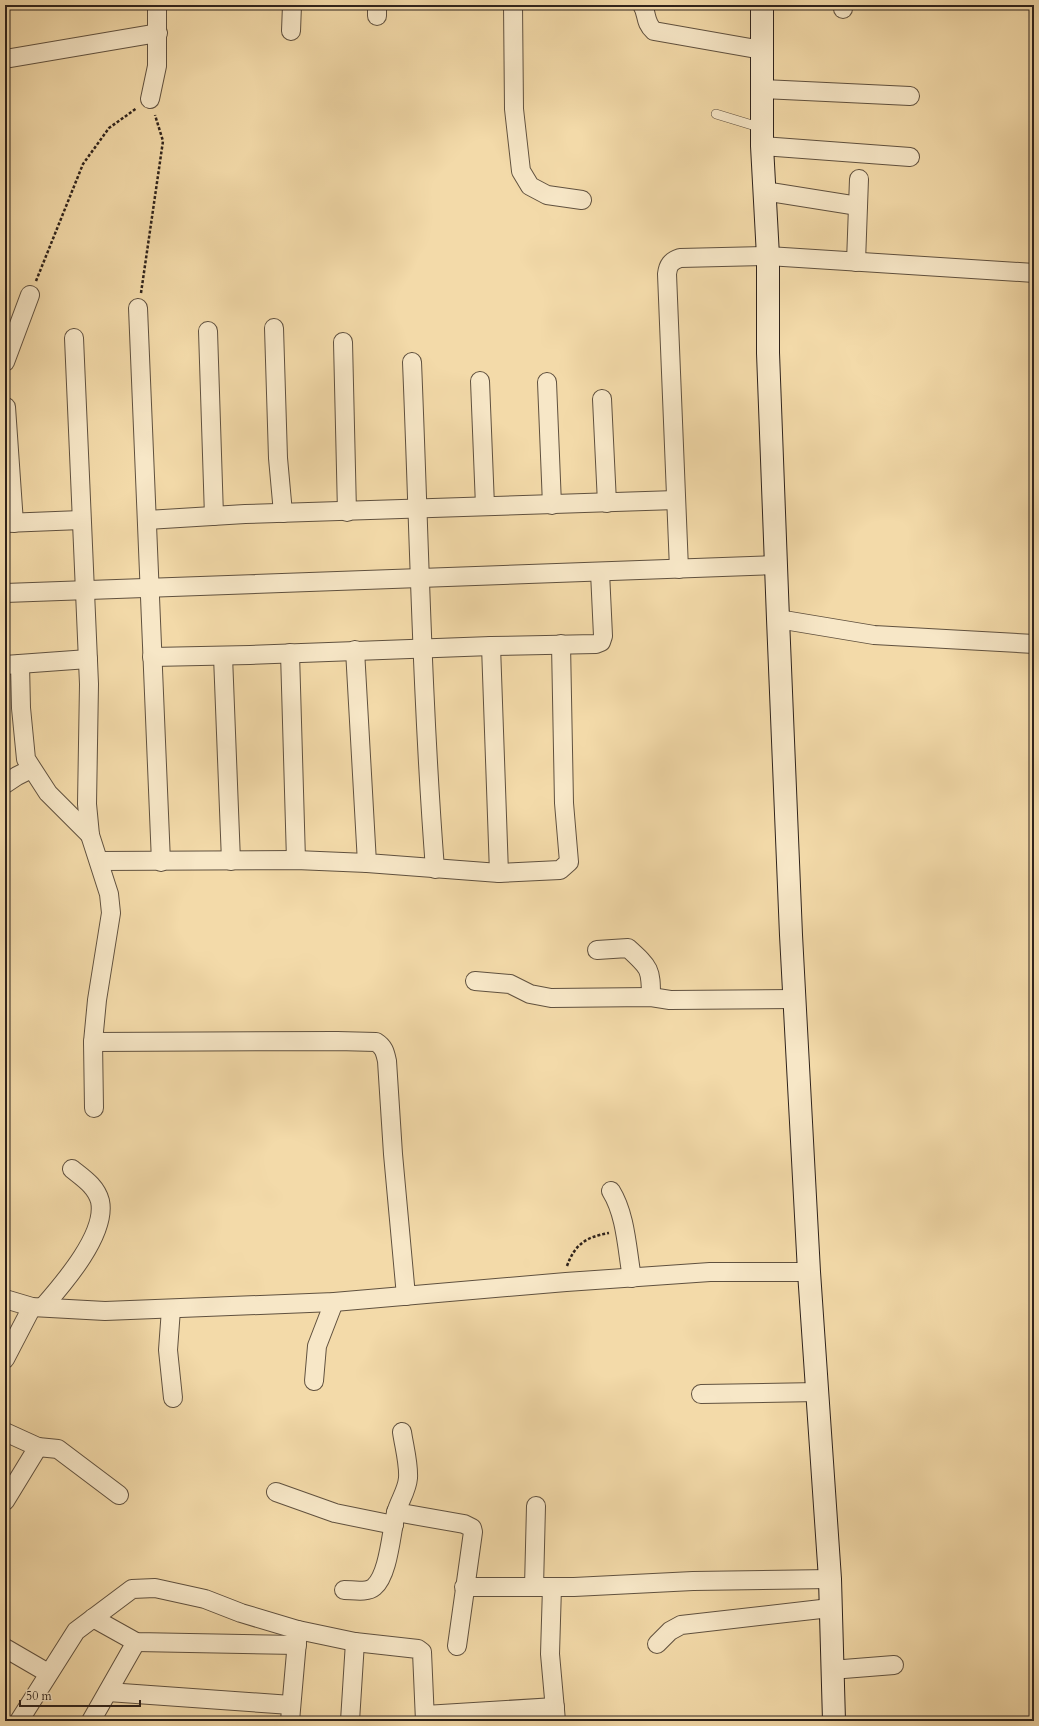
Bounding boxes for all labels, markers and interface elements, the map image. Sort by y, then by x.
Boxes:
scale bar [20,1682,140,1708]
text: 50 m [26,1688,53,1704]

